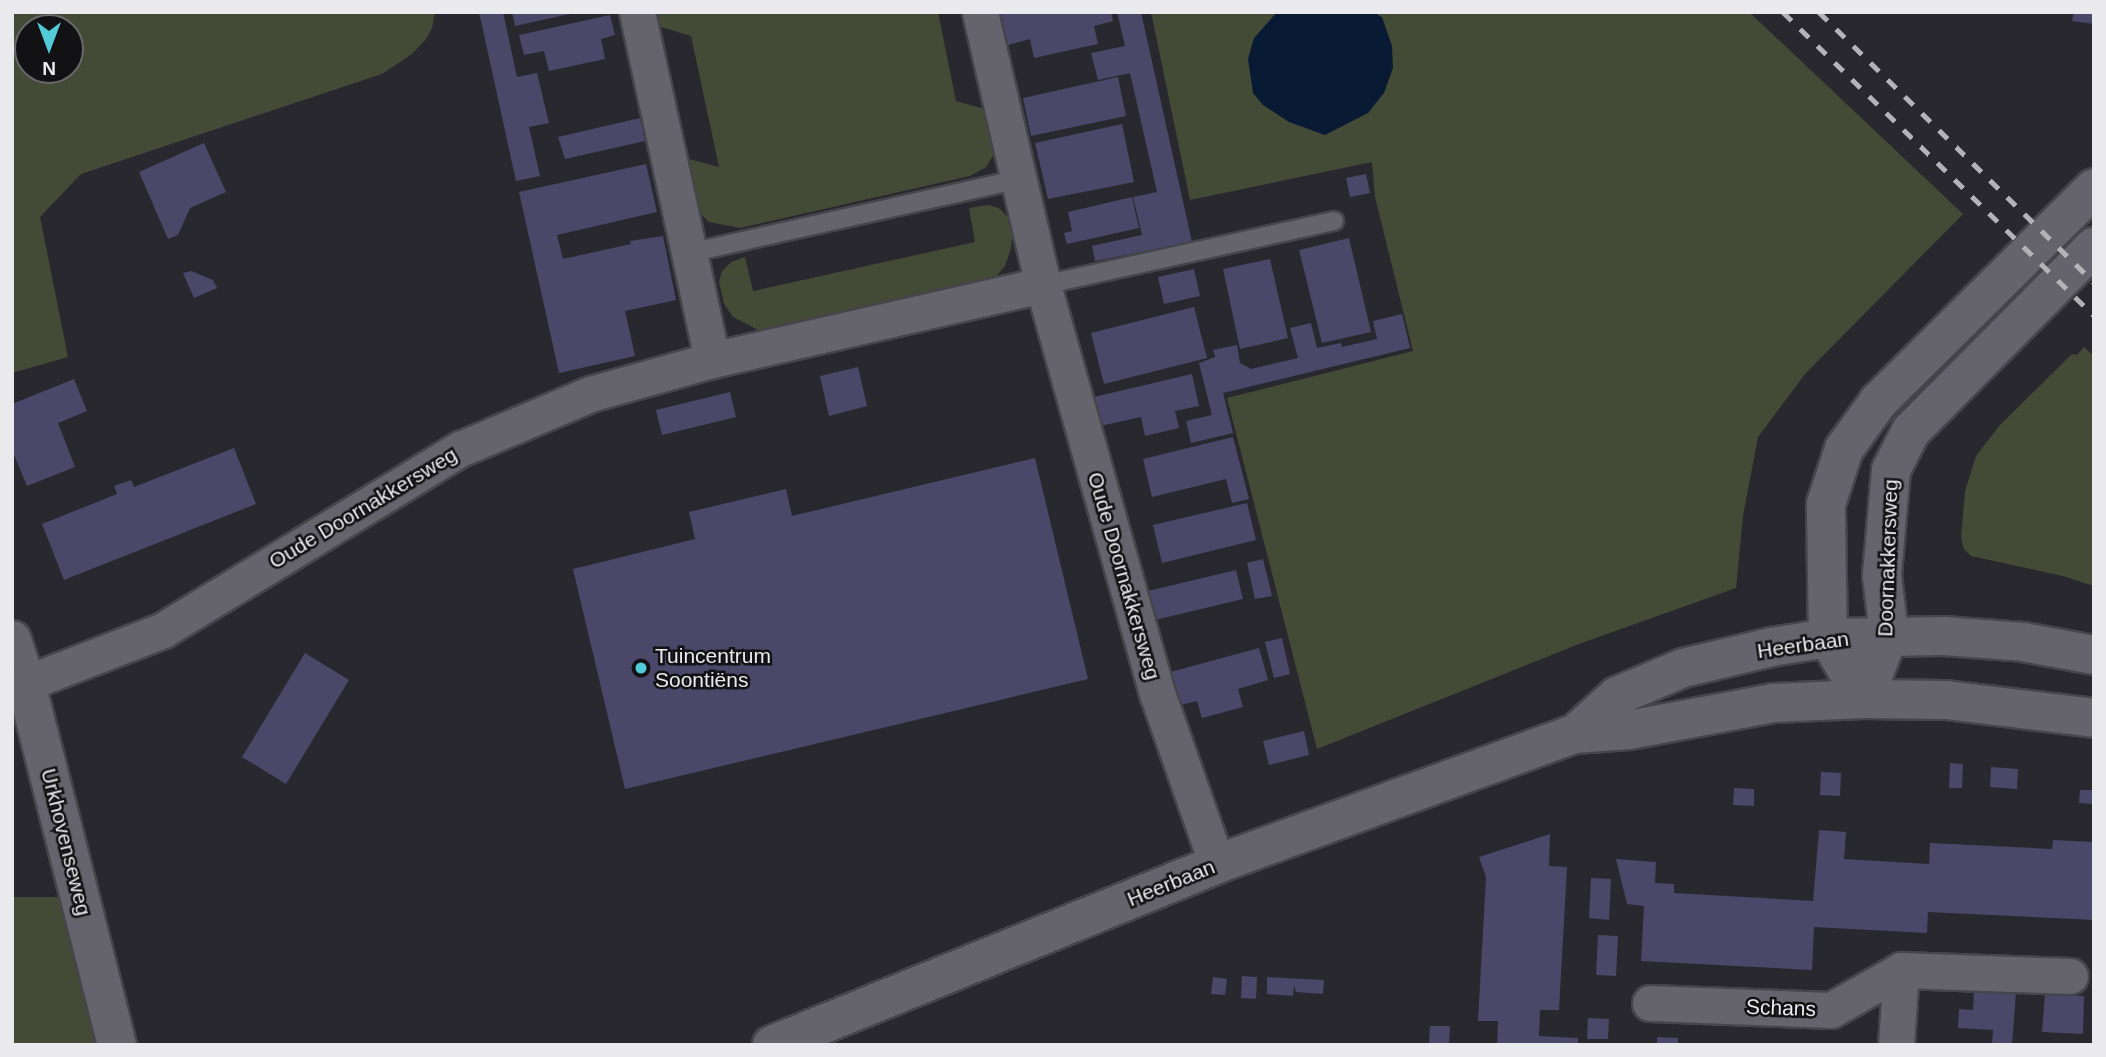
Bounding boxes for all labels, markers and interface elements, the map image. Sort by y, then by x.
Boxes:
north arrow [14,14,84,84]
text: N [42,58,56,79]
street label: Oude Doornakkersweg [264,442,462,574]
street label: Oude Doornakkersweg [1082,469,1166,683]
street label: Doornakkersweg [1873,479,1903,637]
street label: Heerbaan [1756,626,1850,664]
place label: Tuincentrum Soontiëns [655,643,771,693]
marker: Tuincentrum Soontiëns [633,660,649,676]
street label: Urkhovenseweg [36,766,96,918]
street label: Heerbaan [1124,854,1218,912]
street label: Schans [1746,994,1816,1022]

